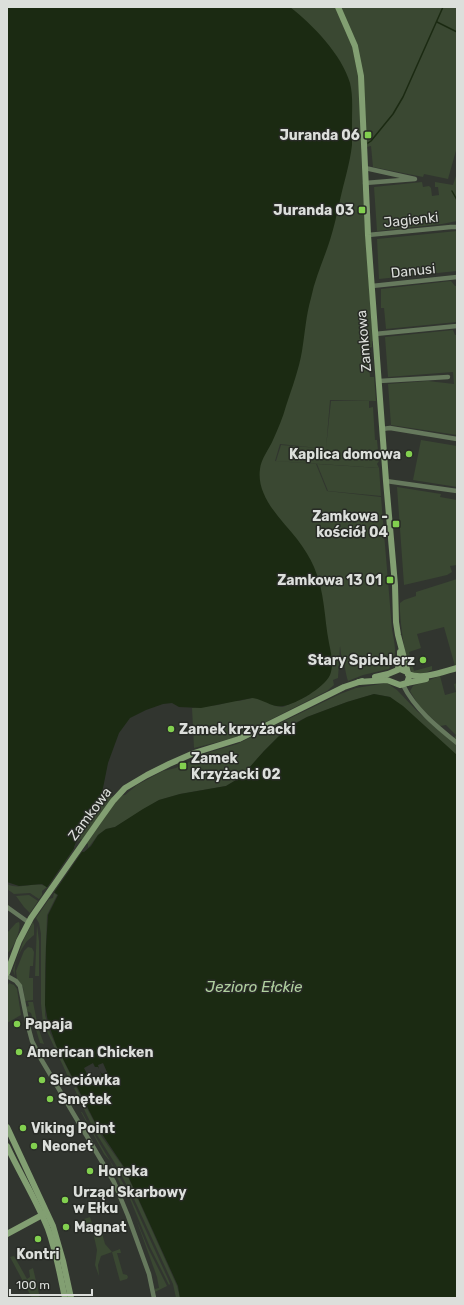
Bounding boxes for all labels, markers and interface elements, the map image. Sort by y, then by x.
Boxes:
place label: Juranda 06 [279,127,360,144]
marker: Juranda 06 [363,130,373,140]
place label: Juranda 03 [273,202,354,219]
marker: Juranda 03 [357,205,367,215]
street label: Jagienki [383,209,439,231]
street label: Danusi [390,260,436,282]
street label: Zamkowa [353,309,375,373]
place label: Kaplica domowa [289,446,401,463]
marker: Kaplica domowa [404,449,414,459]
place label: Zamkowa - kościół 04 [312,508,388,541]
marker: Zamkowa - kościół 04 [391,519,401,529]
place label: Zamkowa 13 01 [277,572,382,589]
marker: Zamkowa 13 01 [385,575,395,585]
place label: Stary Spichlerz [308,652,415,669]
marker: Stary Spichlerz [418,655,428,665]
place label: Zamek krzyżacki [179,721,296,738]
marker: Zamek krzyżacki [166,724,176,734]
place label: Zamek Krzyżacki 02 [191,750,281,783]
marker: Zamek Krzyżacki 02 [178,761,188,771]
street label: Zamkowa [65,784,115,844]
water label: Jezioro Ełckie [206,978,303,996]
place label: Papaja [25,1016,73,1033]
marker: Papaja [12,1019,22,1029]
place label: American Chicken [27,1044,153,1061]
marker: American Chicken [14,1047,24,1057]
place label: Sieciówka [50,1072,120,1089]
marker: Sieciówka [37,1075,47,1085]
place label: Smętek [58,1091,112,1108]
marker: Smętek [45,1094,55,1104]
place label: Viking Point [31,1120,115,1137]
marker: Viking Point [18,1123,28,1133]
place label: Neonet [42,1138,93,1155]
marker: Neonet [29,1141,39,1151]
place label: Horeka [98,1163,148,1180]
marker: Horeka [85,1166,95,1176]
place label: Urząd Skarbowy w Ełku [73,1184,187,1217]
marker: Urząd Skarbowy w Ełku [60,1195,70,1205]
place label: Magnat [74,1219,127,1236]
marker: Magnat [61,1222,71,1232]
marker: Kontri [33,1234,43,1244]
place label: Kontri [16,1246,60,1263]
scale bar [10,1271,92,1297]
text: 100 m [16,1278,50,1292]

